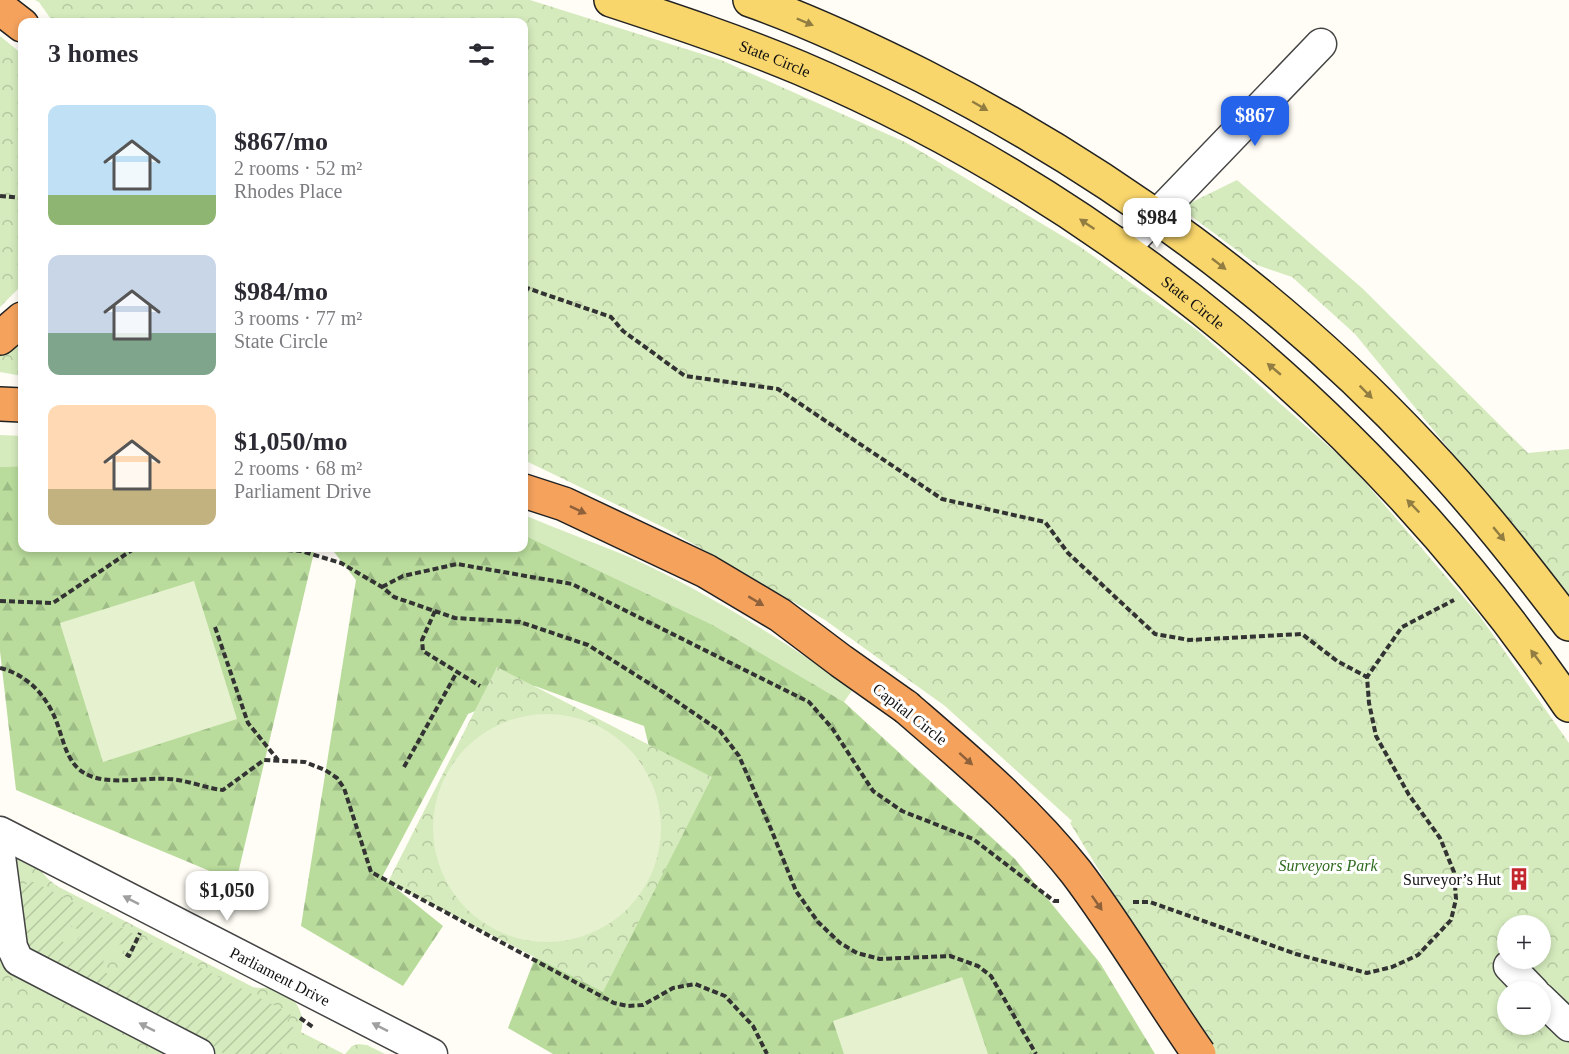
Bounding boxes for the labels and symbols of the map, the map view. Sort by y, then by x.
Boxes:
one-way arrow [796,17,814,27]
street label: State Circle [737,36,813,80]
pin: $867 [1219,96,1291,147]
one-way arrow [972,101,989,111]
pin: $984 [1121,198,1193,249]
one-way arrow [1078,219,1095,230]
one-way arrow [1211,258,1227,270]
street label: State Circle [1159,272,1228,332]
one-way arrow [1267,363,1282,376]
one-way arrow [1359,384,1373,398]
one-way arrow [1406,498,1420,513]
one-way arrow [570,506,587,515]
one-way arrow [1493,526,1506,542]
one-way arrow [748,595,764,606]
one-way arrow [1530,650,1542,665]
street label: Capital Circle [869,680,950,749]
one-way arrow [958,752,973,765]
park label: Surveyors Park [1278,857,1378,875]
building icon: Surveyor’s Hut [1506,866,1532,892]
pin: $1,050 [178,871,276,922]
place label: Surveyor’s Hut [1403,871,1502,889]
one-way arrow [1091,894,1103,910]
one-way arrow [123,895,140,904]
street label: Parliament Drive [227,943,333,1009]
one-way arrow [371,1022,388,1032]
one-way arrow [139,1023,156,1032]

